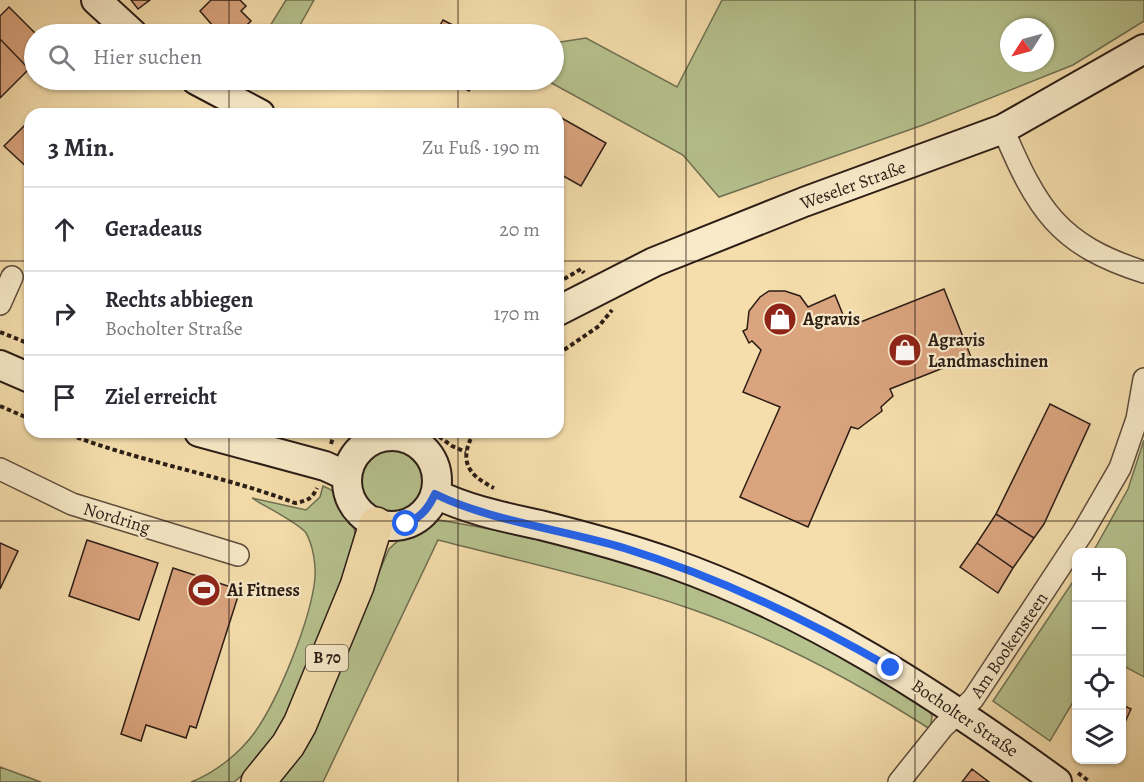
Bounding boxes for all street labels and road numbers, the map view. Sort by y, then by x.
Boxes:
street label: Weseler Straße [796,155,909,216]
street label: Nordring [81,496,153,540]
street label: Am Bookensteen [964,587,1053,703]
road number: B 70 [306,645,348,671]
street label: Bocholter Straße [907,673,1023,763]

